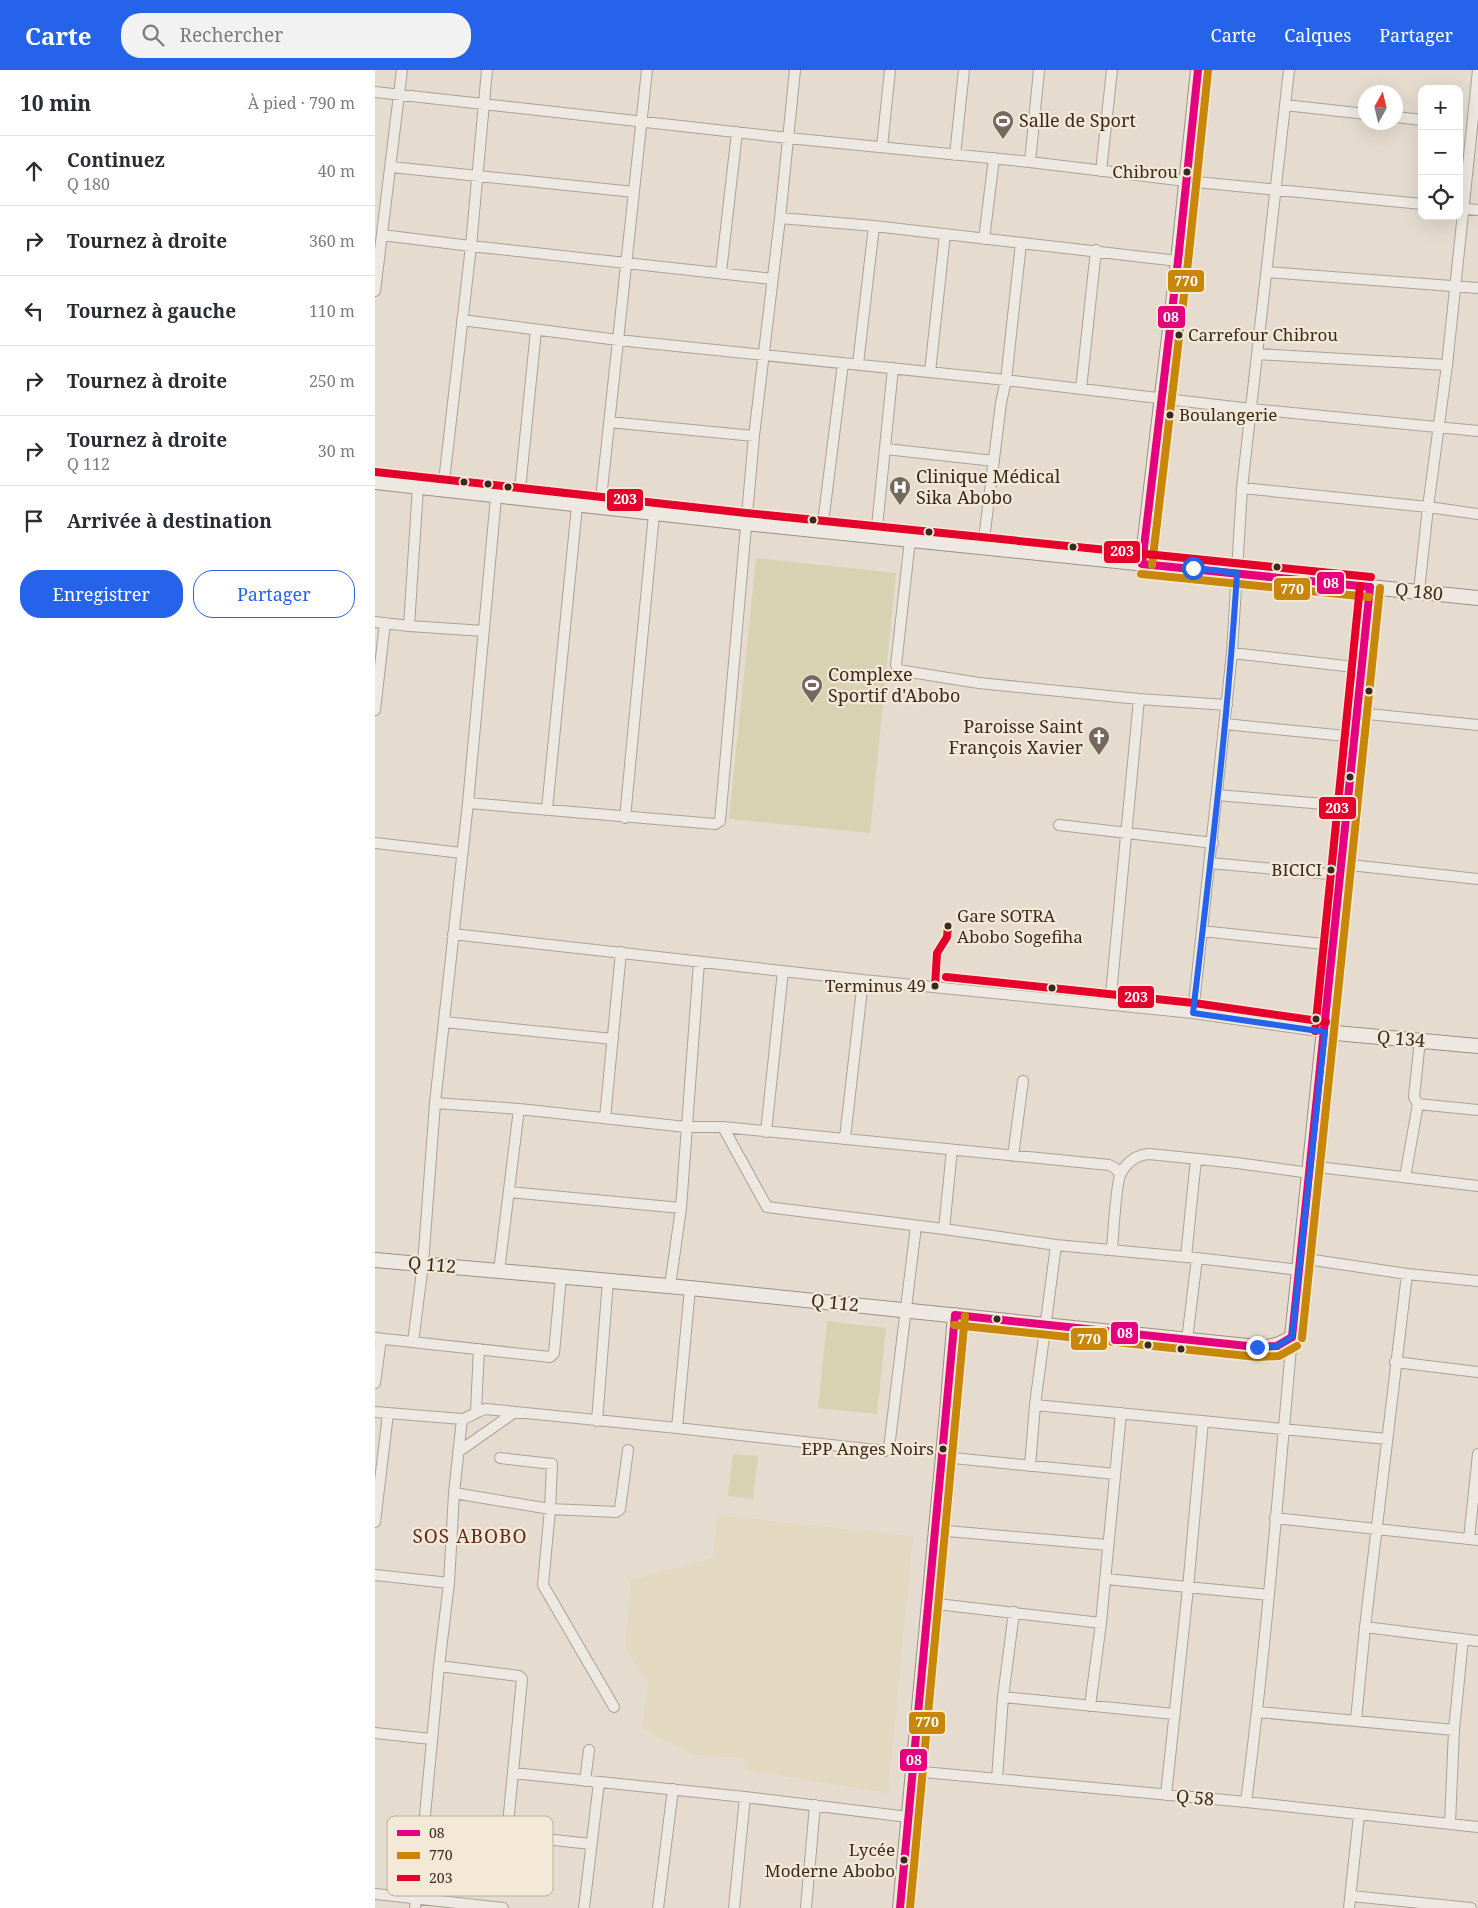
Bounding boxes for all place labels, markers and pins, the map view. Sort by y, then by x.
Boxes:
place label: Salle de Sport [1019,108,1136,132]
sports icon: Salle de Sport [991,109,1015,140]
place label: Chibrou [1112,160,1178,183]
marker: Chibrou [1182,167,1192,177]
place label: Carrefour Chibrou [1188,323,1338,346]
marker: Carrefour Chibrou [1174,330,1184,340]
place label: Boulangerie [1179,403,1277,426]
marker: Boulangerie [1165,410,1175,420]
place label: Clinique Médical Sika Abobo [916,464,1061,509]
hospital icon: Clinique Médical Sika Abobo [888,475,912,506]
unlabelled marker [459,477,469,487]
unlabelled marker [483,479,493,489]
unlabelled marker [503,482,513,492]
unlabelled marker [808,515,818,525]
unlabelled marker [924,527,934,537]
unlabelled marker [1068,542,1078,552]
unlabelled marker [1272,562,1282,572]
place label: Complexe Sportif d'Abobo [828,662,960,707]
sports icon: Complexe Sportif d'Abobo [800,673,824,704]
unlabelled marker [1364,686,1374,696]
place label: Paroisse Saint François Xavier [948,714,1084,759]
church icon: Paroisse Saint François Xavier [1087,725,1111,756]
unlabelled marker [1345,772,1355,782]
place label: BICICI [1271,858,1322,881]
marker: BICICI [1326,865,1336,875]
place label: Gare SOTRA Abobo Sogefiha [957,904,1083,948]
marker: Gare SOTRA Abobo Sogefiha [943,921,953,931]
place label: Terminus 49 [825,974,926,997]
marker: Terminus 49 [930,981,940,991]
unlabelled marker [1047,983,1057,993]
unlabelled marker [1311,1014,1321,1024]
unlabelled marker [992,1314,1002,1324]
unlabelled marker [1143,1340,1153,1350]
unlabelled marker [1176,1344,1186,1354]
place label: EPP Anges Noirs [801,1437,934,1460]
marker: EPP Anges Noirs [938,1444,948,1454]
place label: Lycée Moderne Abobo [765,1838,895,1882]
marker: Lycée Moderne Abobo [899,1855,909,1865]

